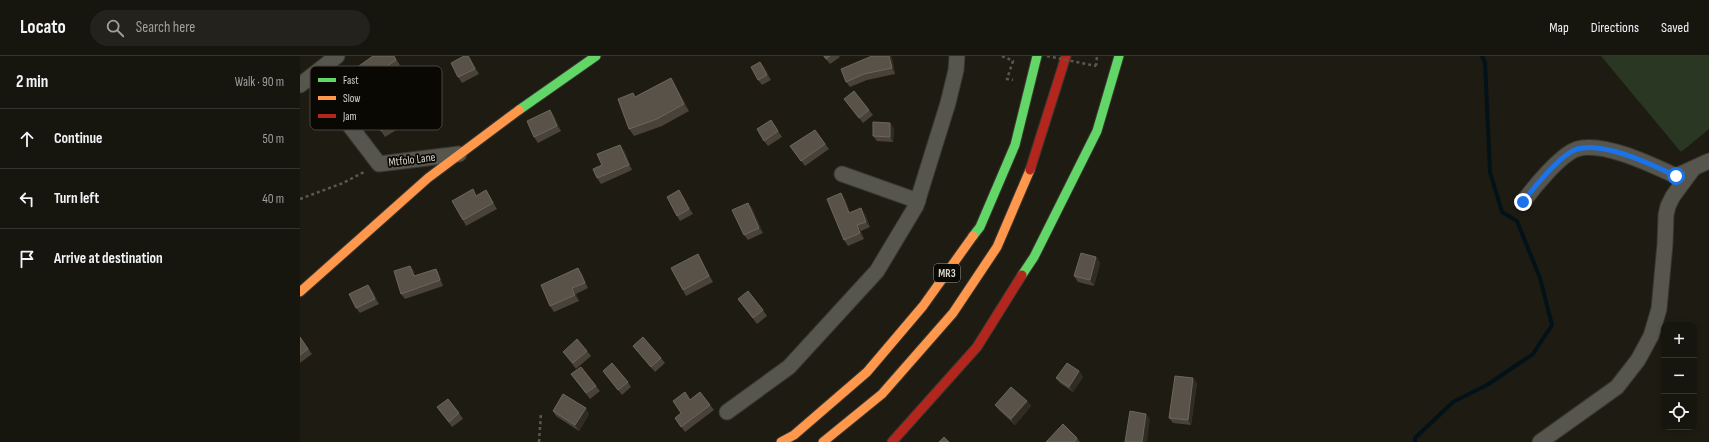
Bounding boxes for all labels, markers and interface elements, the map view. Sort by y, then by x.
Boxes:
search box [90,10,370,46]
text: Locato [20,16,66,39]
icon: search [104,17,126,39]
text: Search here [136,18,195,37]
text: Map [1549,19,1569,36]
text: Directions [1591,19,1639,36]
text: Saved [1661,19,1689,36]
legend [310,66,442,130]
text: 2 min [16,72,48,92]
text: Walk · 90 m [235,74,284,90]
text: Fast [343,74,359,87]
text: Slow [343,92,360,105]
text: Jam [342,110,357,123]
icon: ahead [16,128,38,150]
text: Continue [54,129,103,148]
text: 50 m [263,131,284,147]
street label: Mtfolo Lane [388,150,436,170]
route start [1667,167,1685,185]
icon: left [16,188,38,210]
text: Turn left [54,189,99,208]
text: 40 m [262,191,284,207]
route end [1514,193,1532,211]
icon: arrive [16,248,38,270]
text: Arrive at destination [54,249,163,268]
road number: MR3 [934,264,960,282]
map controls [1661,322,1697,430]
button: + [1661,322,1697,358]
button: − [1661,358,1697,394]
button: locate [1661,394,1697,430]

